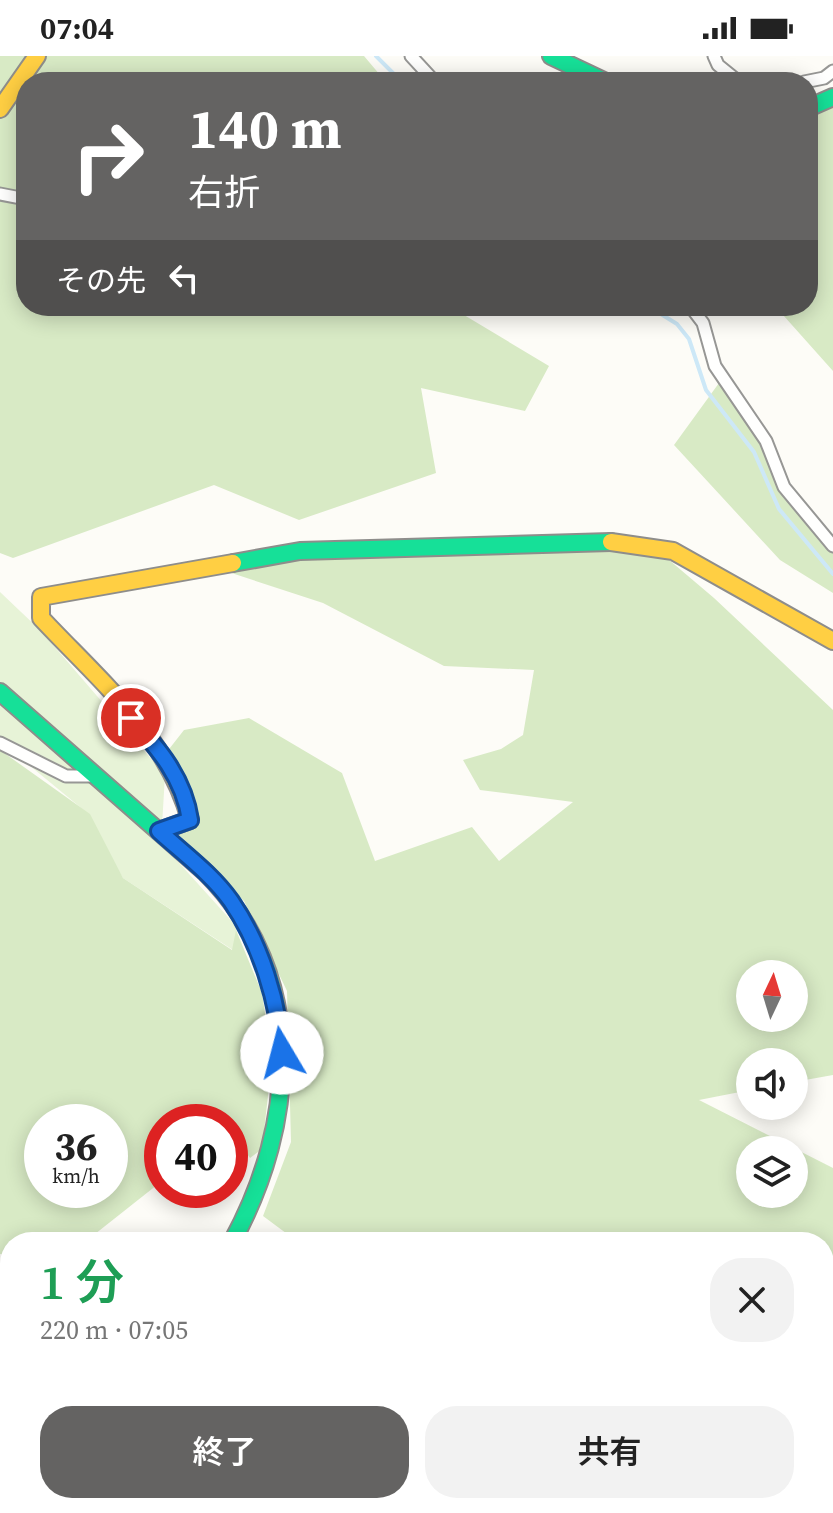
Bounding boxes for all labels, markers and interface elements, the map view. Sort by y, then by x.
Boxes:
text: 07:04 [40,8,114,49]
text: 140 m [188,90,342,167]
icon: right [56,104,160,208]
text: 右折 [188,168,260,217]
icon: left [162,256,206,300]
text: その先 [56,260,146,301]
pin [97,684,165,752]
icon: arrive [109,696,153,740]
north arrow [736,960,808,1032]
map controls [736,960,808,1208]
position arrow [240,1011,324,1095]
button: sound [736,1048,808,1120]
speed limit sign: 40 [144,1104,248,1208]
text: 36 [54,1119,98,1173]
button: layers [736,1136,808,1208]
text: km/h [52,1162,100,1190]
text: 1 分 [40,1249,124,1315]
button: close [710,1258,794,1342]
text: 220 m · 07:05 [40,1312,188,1348]
button: 終了 [40,1406,409,1498]
button: 共有 [425,1406,794,1498]

